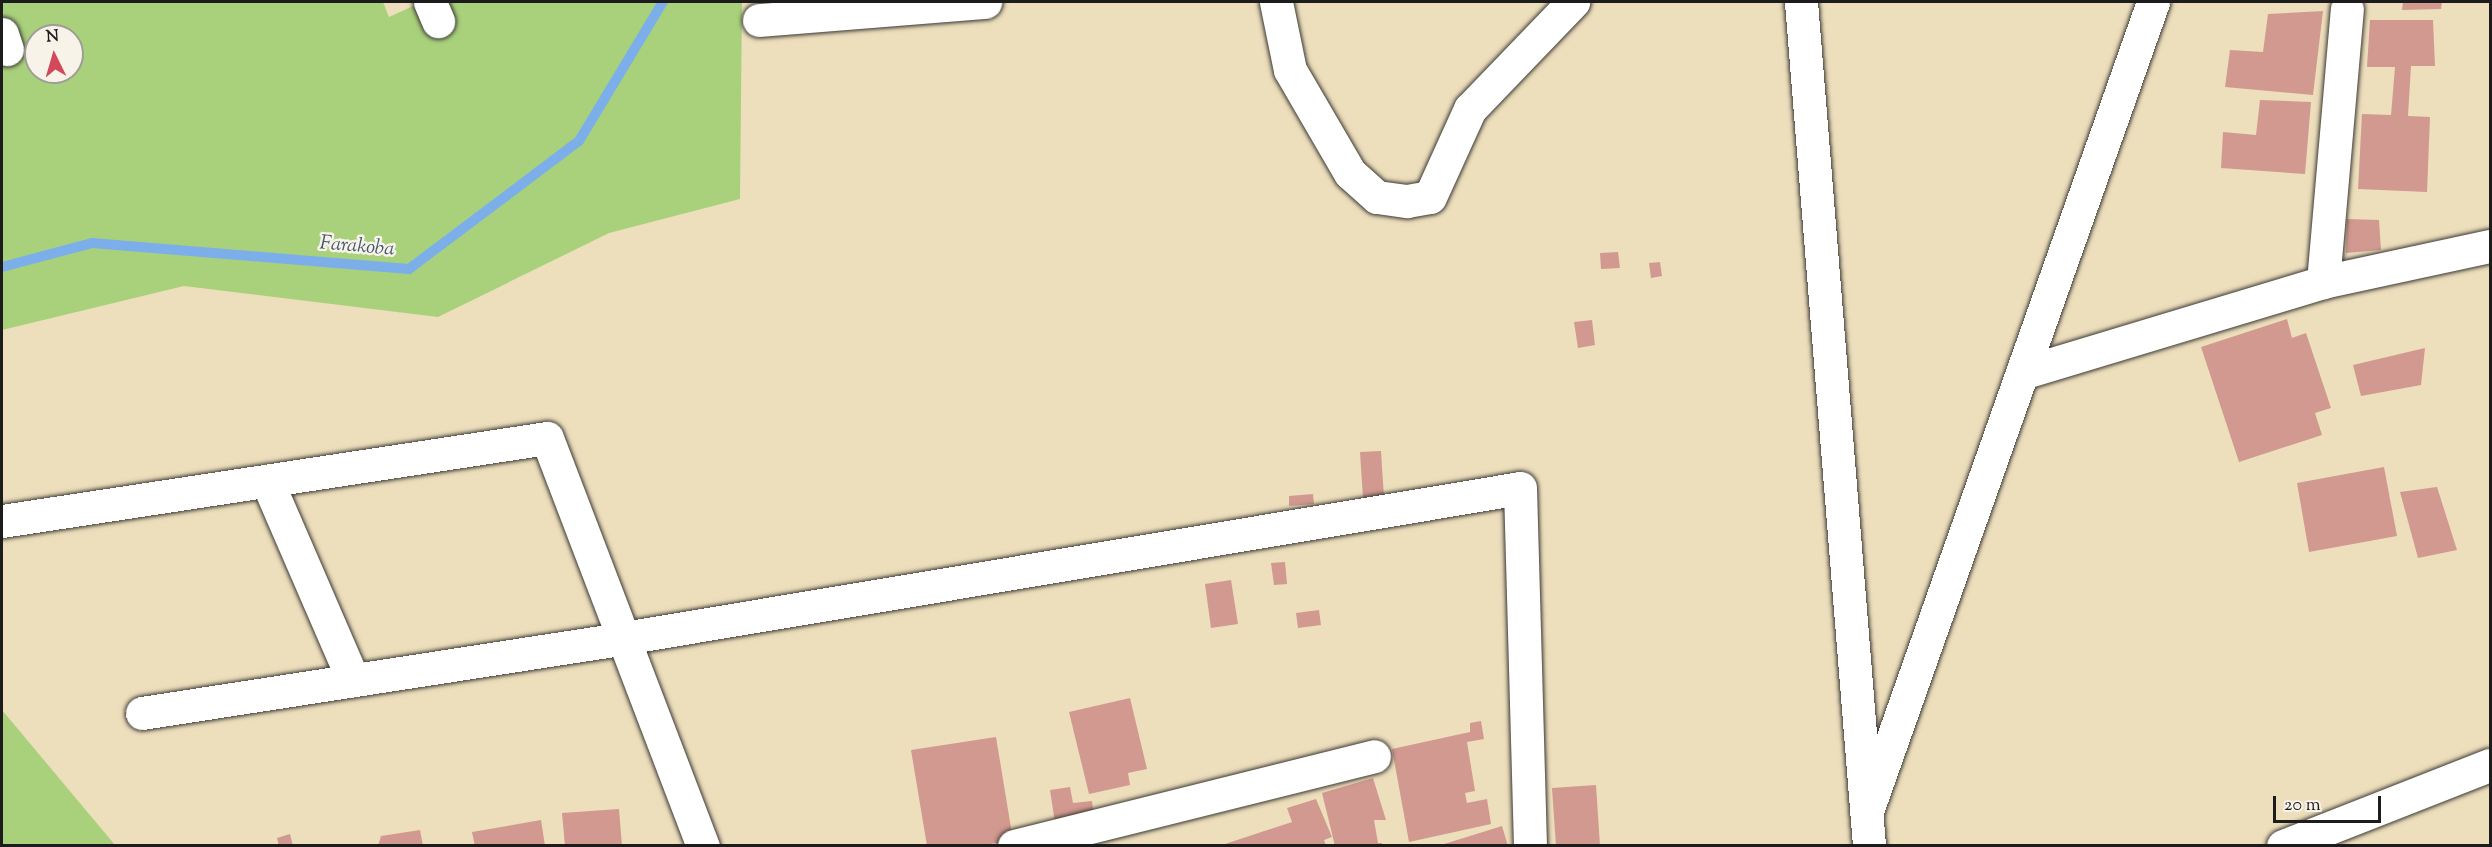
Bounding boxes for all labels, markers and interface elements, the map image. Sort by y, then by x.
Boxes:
north arrow [24,24,84,84]
text: N [45,26,60,50]
water label: Farakoba [319,232,395,262]
scale bar [2276,784,2384,822]
text: 20 m [2284,793,2321,819]

